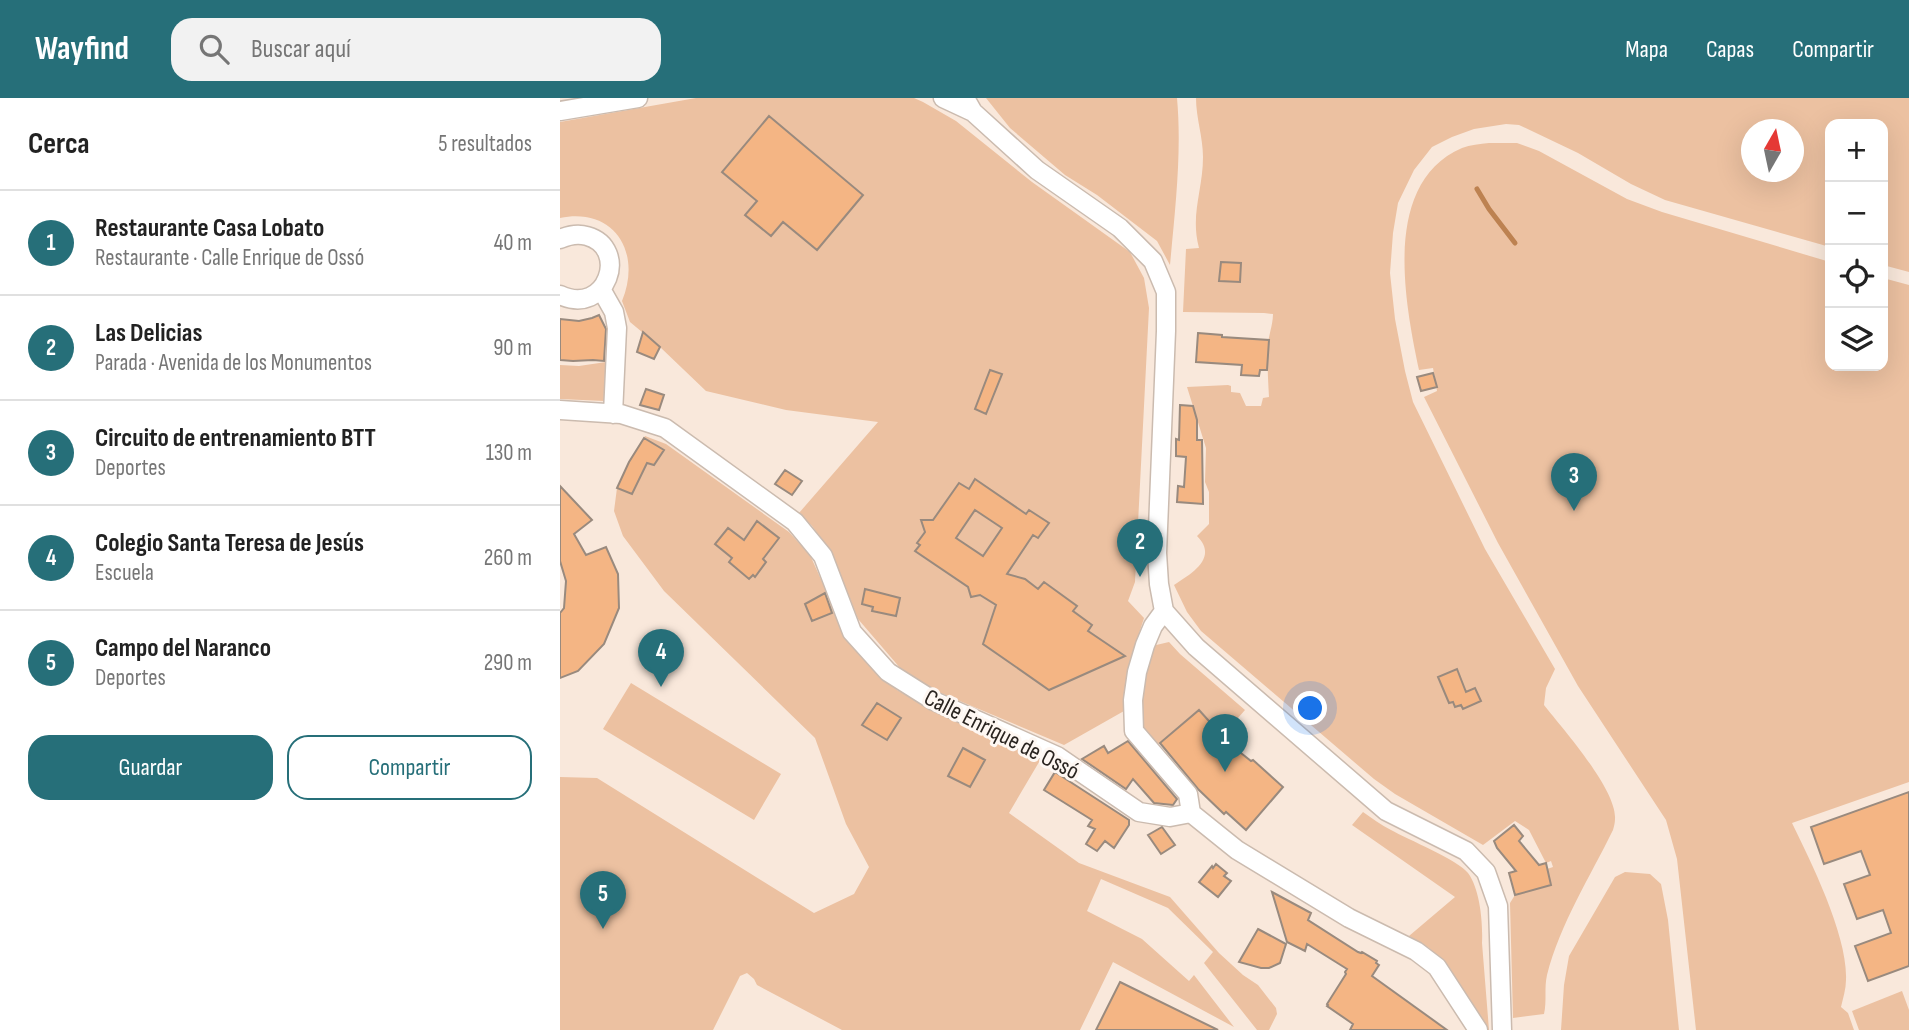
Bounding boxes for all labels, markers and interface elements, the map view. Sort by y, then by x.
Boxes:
search box [171,18,661,81]
text: Wayfind [35,29,129,69]
icon: search [195,30,233,68]
text: Buscar aquí [251,34,351,65]
text: Mapa [1625,35,1668,64]
text: Capas [1706,35,1754,64]
text: Compartir [1792,35,1874,64]
north arrow [1741,119,1804,182]
map controls [1825,119,1888,371]
button: + [1825,119,1888,182]
text: Cerca [28,126,90,162]
text: 5 resultados [438,130,532,158]
button: − [1825,182,1888,245]
text: Restaurante Casa Lobato [95,213,324,244]
text: 1 [46,229,56,257]
text: 40 m [494,229,532,257]
text: Restaurante · Calle Enrique de Ossó [95,244,364,272]
button: locate [1825,245,1888,308]
button: layers [1825,308,1888,371]
text: Las Delicias [95,318,202,349]
text: 2 [46,334,56,362]
text: 90 m [493,334,532,362]
text: Parada · Avenida de los Monumentos [95,349,372,377]
text: Circuito de entrenamiento BTT [95,423,376,454]
text: 3 [46,439,56,467]
text: 130 m [486,439,532,467]
pin: 3 [1551,453,1597,511]
text: Deportes [95,454,166,482]
pin: 2 [1117,519,1163,577]
text: Colegio Santa Teresa de Jesús [95,528,364,559]
text: 4 [46,544,56,572]
text: 260 m [484,544,532,572]
text: Escuela [95,559,154,587]
pin: 4 [638,629,684,687]
text: Campo del Naranco [95,633,271,664]
text: 5 [46,649,56,677]
text: 290 m [484,649,532,677]
text: Deportes [95,664,166,692]
street label: Calle Enrique de Ossó [919,683,1084,786]
your location [1293,691,1327,725]
pin: 1 [1202,714,1248,772]
button: Guardar [28,735,273,800]
button: Compartir [287,735,532,800]
pin: 5 [580,871,626,929]

